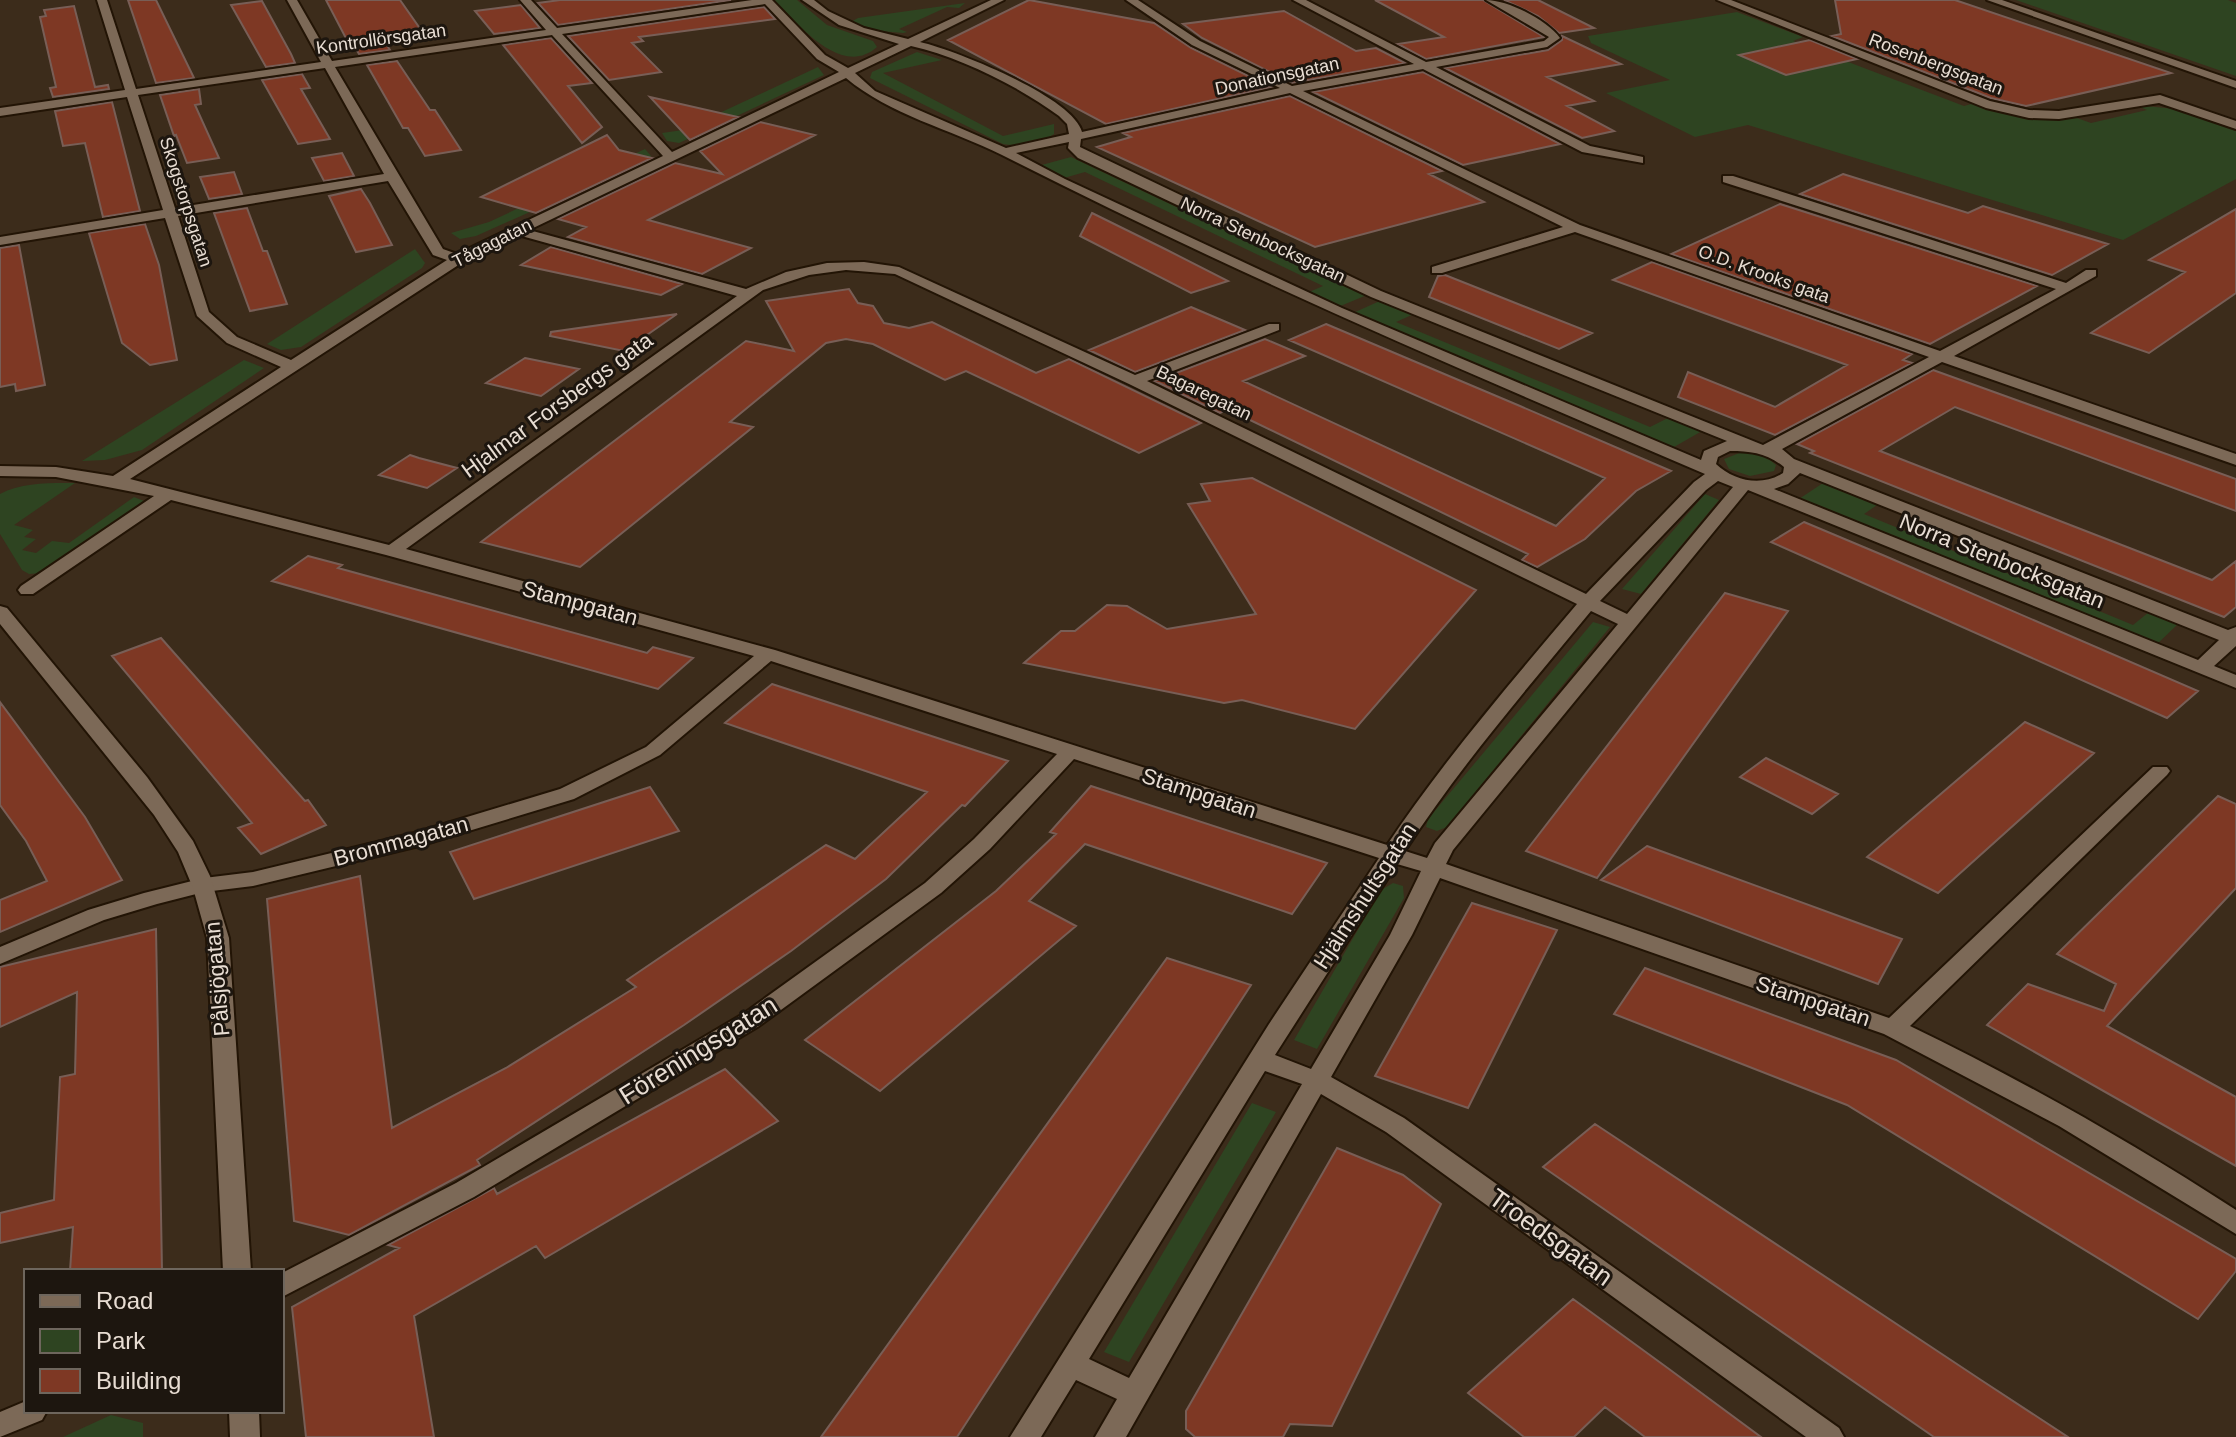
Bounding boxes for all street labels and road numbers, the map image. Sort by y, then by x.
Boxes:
street label: Kontrollörsgatan [315,20,447,58]
street label: Rosenbergsgatan [1866,29,2006,99]
street label: Donationsgatan [1213,53,1341,99]
street label: Skogstorpsgatan [156,135,216,269]
street label: Norra Stenbocksgatan [1178,193,1348,287]
street label: Tågagatan [449,215,535,271]
street label: O.D. Krooks gata [1696,241,1833,307]
street label: Hjalmar Forsbergs gata [457,327,658,483]
street label: Bagaregatan [1153,361,1255,425]
street label: Norra Stenbocksgatan [1896,508,2108,614]
street label: Stampgatan [519,576,641,630]
street label: Stampgatan [1139,763,1259,823]
street label: Brommagatan [331,811,471,871]
street label: Hjälmshultsgatan [1309,818,1421,974]
street label: Pålsjögatan [200,921,234,1037]
street label: Stampgatan [1753,971,1873,1031]
street label: Föreningsgatan [613,989,783,1111]
street label: Troedsgatan [1484,1182,1618,1292]

